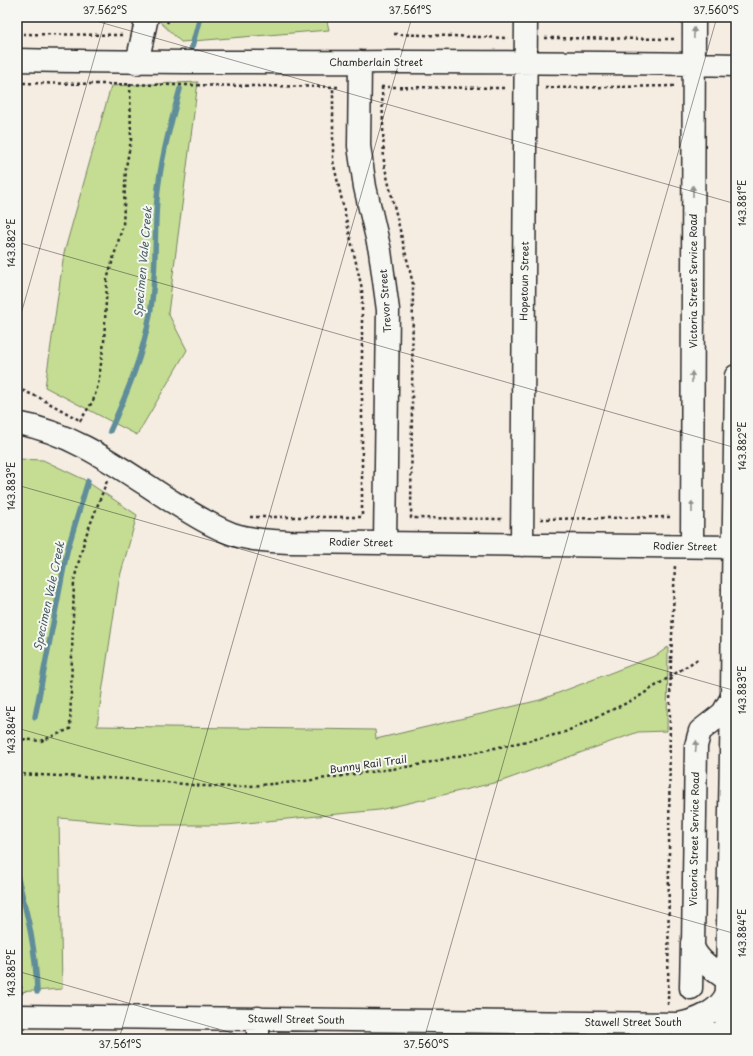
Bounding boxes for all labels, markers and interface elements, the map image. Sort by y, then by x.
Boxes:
text: 37.562°S [83,2,127,17]
text: 37.561°S [389,2,431,17]
text: 37.560°S [693,2,739,17]
one-way arrow [691,26,697,39]
street label: Chamberlain Street [329,54,423,69]
text: 143.881°E [734,180,749,226]
one-way arrow [690,184,696,197]
water label: Specimen Vale Creek [129,205,156,318]
street label: Victoria Street Service Road [685,213,700,348]
text: 143.882°E [3,219,18,267]
street label: Hopetoun Street [515,241,532,321]
street label: Trevor Street [375,269,394,333]
one-way arrow [689,370,695,383]
text: 143.882°E [734,422,749,470]
text: 143.883°E [3,462,18,510]
one-way arrow [689,500,695,513]
street label: Rodier Street [329,533,393,550]
street label: Rodier Street [653,537,717,554]
water label: Specimen Vale Creek [29,538,69,652]
text: 143.883°E [734,666,749,714]
text: 143.884°E [3,706,18,754]
one-way arrow [693,740,700,752]
street label: Bunny Rail Trail [328,751,408,777]
street label: Victoria Street Service Road [685,771,702,907]
text: 143.884°E [734,909,749,957]
text: 143.885°E [3,949,18,997]
street label: Stawell Street South [247,1010,345,1027]
street label: Stawell Street South [584,1014,682,1029]
text: 37.561°S [99,1036,141,1051]
text: 37.560°S [403,1036,449,1051]

